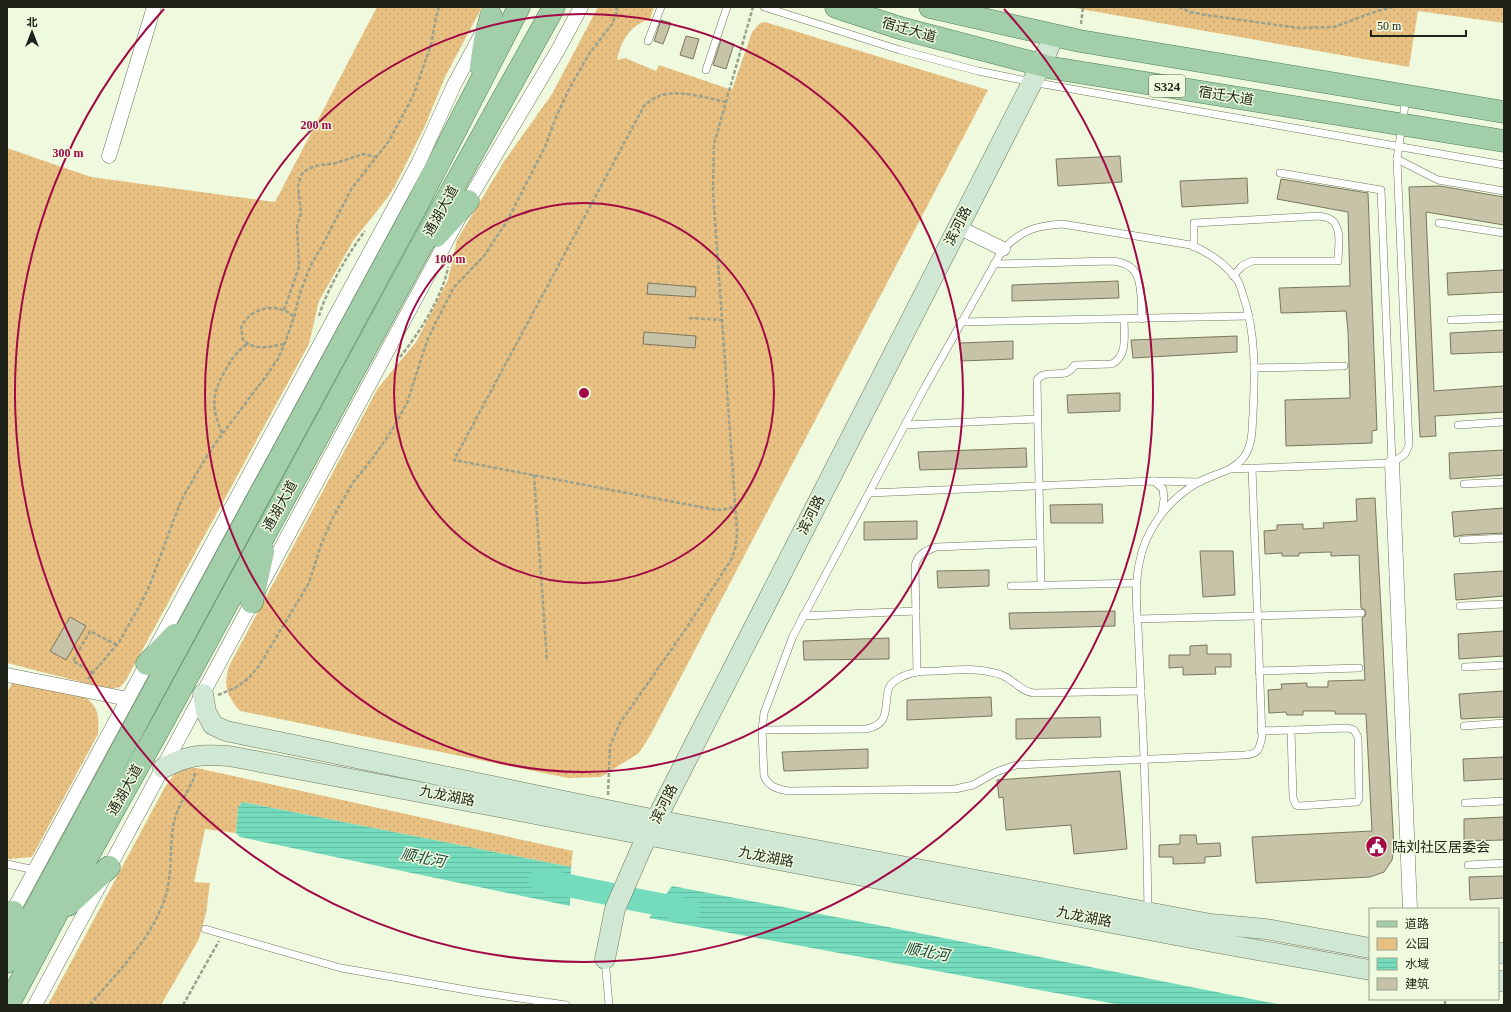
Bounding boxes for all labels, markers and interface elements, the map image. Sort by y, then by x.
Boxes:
north arrow [12,12,52,52]
scale bar [1371,12,1466,38]
street label: 宿迁大道 [880,14,938,45]
text: 北 [27,16,38,28]
text: 50 m [1377,19,1402,33]
road number: S324 [1149,75,1185,97]
street label: 宿迁大道 [1197,83,1255,108]
text: 200 m [301,118,332,132]
text: 300 m [53,146,84,160]
street label: 通湖大道 [421,183,461,239]
street label: 滨河路 [942,204,974,248]
text: 100 m [435,252,466,266]
centre of rings [577,386,591,400]
street label: 通湖大道 [260,478,300,534]
street label: 滨河路 [795,493,827,537]
street label: 通湖大道 [105,762,145,818]
street label: 九龙湖路 [418,782,476,809]
street label: 滨河路 [648,782,680,826]
public building icon: 陆刘社区居委会 [1364,834,1390,860]
place label: 陆刘社区居委会 [1392,839,1490,855]
street label: 九龙湖路 [737,843,795,870]
water label: 顺北河 [399,846,450,871]
street label: 九龙湖路 [1055,903,1113,930]
legend [1369,908,1499,1000]
text: 道路 [1405,917,1429,931]
text: 公园 [1405,937,1429,951]
water label: 顺北河 [903,940,953,964]
text: 水域 [1405,957,1429,971]
text: 建筑 [1405,977,1429,991]

